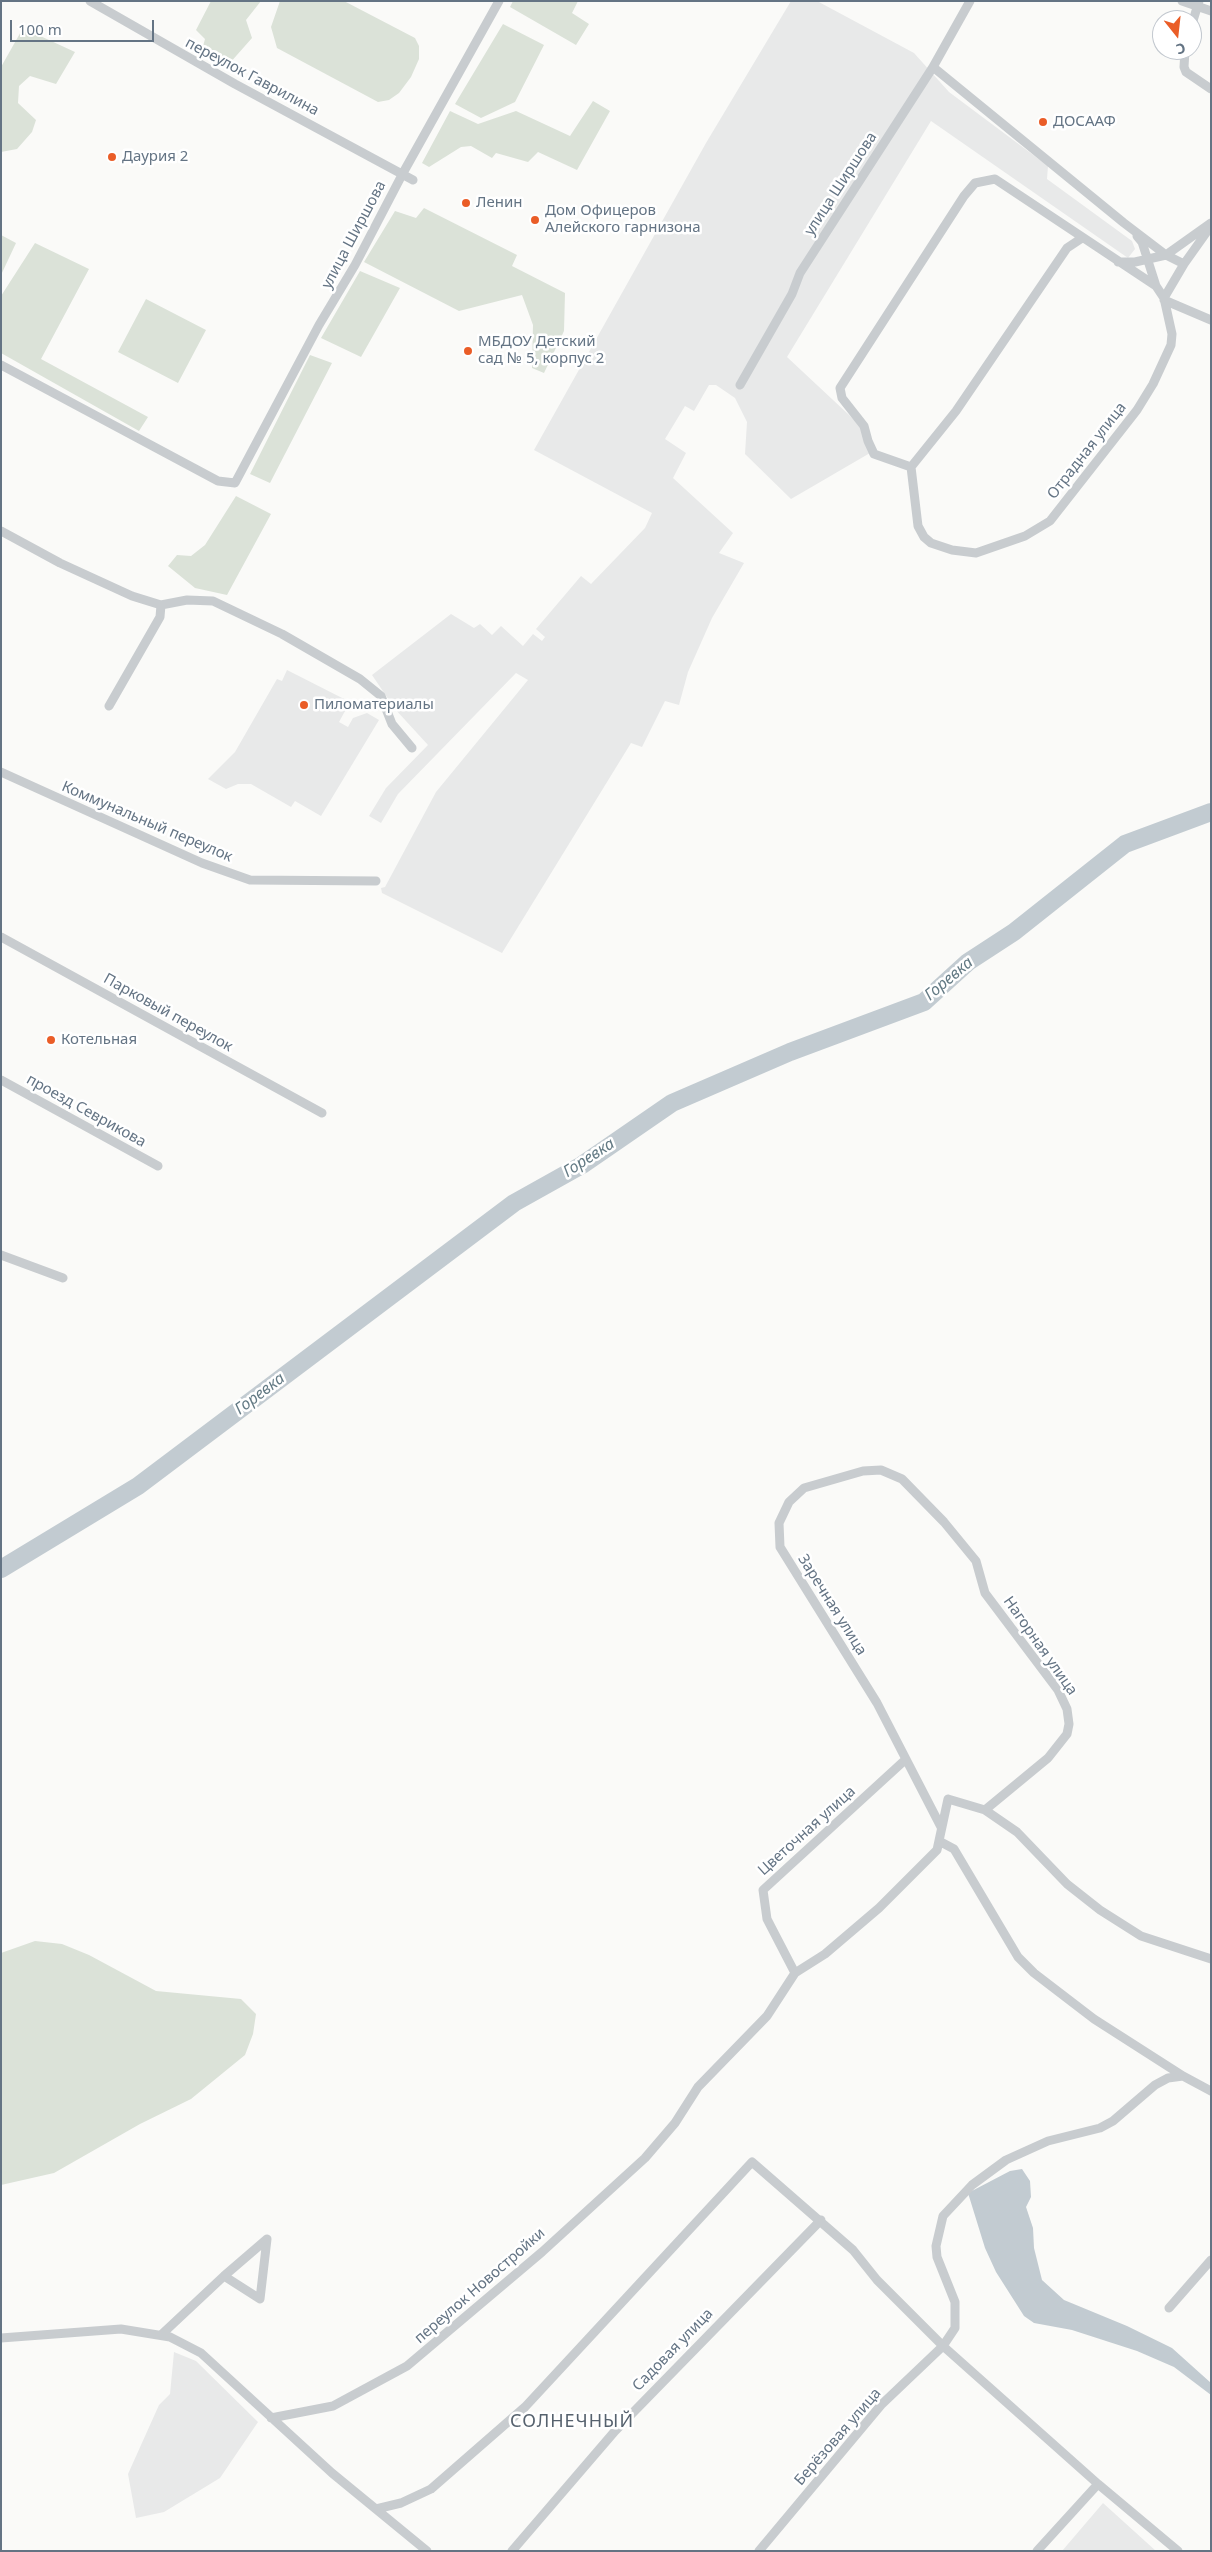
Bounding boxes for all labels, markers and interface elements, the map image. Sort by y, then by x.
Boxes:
scale bar [12,10,156,42]
north arrow [1152,10,1202,60]
text: 100 m [18,19,62,39]
street label: переулок Гаврилина [182,34,322,120]
text: С [1174,39,1188,59]
place label: ДОСААФ [1053,113,1116,131]
marker: ДОСААФ [1037,116,1049,128]
street label: улица Ширшова [801,129,881,239]
place label: Даурия 2 [122,148,188,166]
marker: Даурия 2 [106,151,118,163]
street label: улица Ширшова [318,178,390,292]
place label: Ленин [476,194,522,212]
marker: Ленин [460,197,472,209]
place label: Дом Офицеров Алейского гарнизона [545,202,700,237]
marker: Дом Офицеров Алейского гарнизона [529,214,541,226]
place label: МБДОУ Детский сад № 5, корпус 2 [478,333,604,368]
marker: МБДОУ Детский сад № 5, корпус 2 [462,345,474,357]
street label: Отрадная улица [1044,399,1130,503]
place label: Пиломатериалы [314,696,434,714]
marker: Пиломатериалы [298,699,310,711]
street label: Коммунальный переулок [59,778,235,866]
water label: Горевка [921,953,977,1005]
street label: Парковый переулок [100,970,236,1056]
place label: Котельная [61,1031,137,1049]
marker: Котельная [45,1034,57,1046]
street label: проезд Севрикова [23,1071,149,1151]
water label: Горевка [560,1134,618,1182]
water label: Горевка [231,1369,289,1419]
street label: Заречная улица [794,1551,870,1659]
street label: Нагорная улица [999,1593,1081,1699]
street label: Цветочная улица [755,1783,859,1879]
street label: переулок Новостройки [411,2224,549,2348]
street label: Садовая улица [629,2305,717,2395]
street label: Берёзовая улица [791,2385,885,2489]
district label: СОЛНЕЧНЫЙ [509,2411,635,2433]

